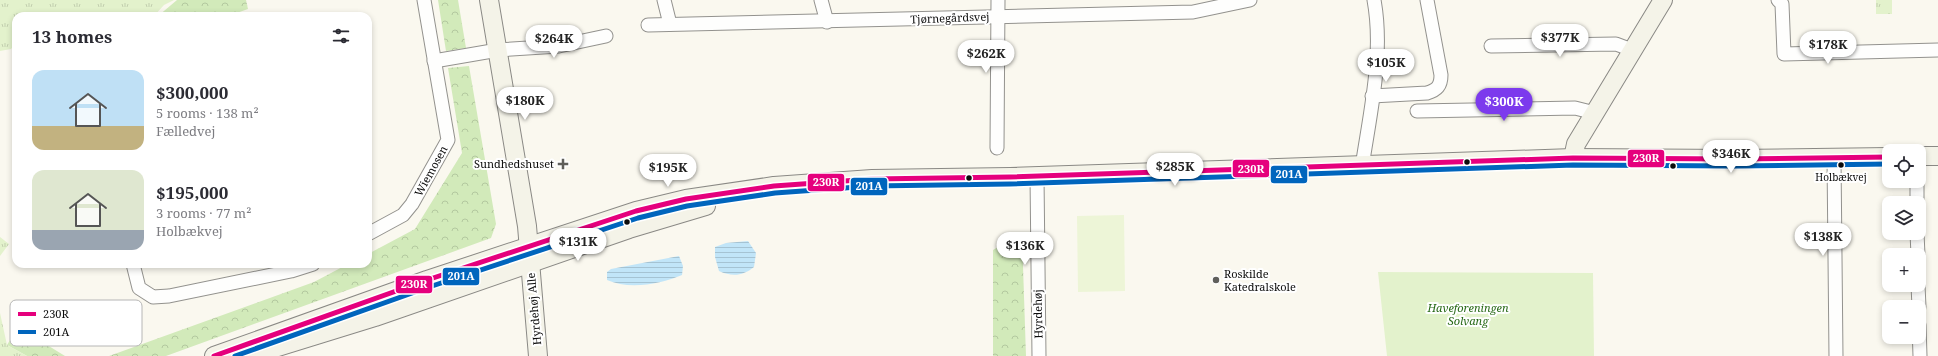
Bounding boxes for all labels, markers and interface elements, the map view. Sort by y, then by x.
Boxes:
street label: Tjørnegårdsvej [910,9,990,26]
pin: $377K [1532,24,1588,58]
text: 13 homes [32,25,112,48]
icon: filters [330,25,352,47]
pin: $264K [526,25,582,59]
text: $377K [1541,28,1579,46]
text: $264K [535,29,573,47]
pin: $178K [1800,31,1856,65]
text: $178K [1809,35,1847,53]
pin: $262K [958,40,1014,74]
text: $262K [967,44,1005,62]
pin: $105K [1358,49,1414,83]
text: $105K [1367,53,1405,71]
text: $300,000 [156,81,228,104]
icon: home [64,86,112,134]
pin: $180K [497,87,553,121]
pin: $300K [1476,88,1532,122]
text: $180K [506,91,544,109]
text: $300K [1485,92,1523,110]
text: 5 rooms · 138 m² [156,104,259,122]
text: Fælledvej [156,122,215,140]
pin: $346K [1703,140,1759,174]
street label: Wiemosen [411,143,451,199]
text: $346K [1712,144,1750,162]
map controls [1882,144,1926,344]
button: locate [1882,144,1926,188]
line badge: 230R [1627,149,1665,168]
text: 230R [1633,150,1659,165]
pin: $285K [1147,153,1203,187]
pin: $195K [640,154,696,188]
place label: Sundhedshuset [474,156,554,171]
text: $285K [1156,157,1194,175]
unlabelled marker [1462,157,1472,167]
marker: Sundhedshuset [557,158,569,170]
text: $195K [649,158,687,176]
line badge: 230R [1232,159,1270,178]
marker: Holbækvej [1836,160,1846,170]
text: 230R [1238,161,1264,176]
unlabelled marker [1668,161,1678,171]
line badge: 201A [1270,165,1308,184]
text: 201A [1276,166,1303,181]
place label: Holbækvej [1815,170,1867,184]
line badge: 230R [807,173,845,192]
unlabelled marker [964,173,974,183]
text: 230R [813,174,839,189]
line badge: 201A [850,177,888,196]
text: 201A [856,178,883,193]
text: $195,000 [156,181,228,204]
icon: home [64,186,112,234]
button: layers [1882,196,1926,240]
text: 3 rooms · 77 m² [156,204,251,222]
unlabelled marker [622,217,632,227]
text: Holbækvej [156,222,223,240]
pin: $138K [1795,223,1851,257]
text: $138K [1804,227,1842,245]
pin: $131K [550,228,606,262]
text: $131K [559,232,597,250]
pin: $136K [997,232,1053,266]
text: $136K [1006,236,1044,254]
button: + [1882,248,1926,292]
place label: Roskilde Katedralskole [1224,266,1296,294]
line badge: 201A [442,267,480,286]
text: 201A [448,268,475,283]
street label: Hyrdehøj Alle [523,272,544,346]
line badge: 230R [395,275,433,294]
marker: Roskilde Katedralskole [1211,275,1221,285]
text: 230R [401,276,427,291]
street label: Hyrdehøj [1030,289,1045,339]
legend [10,300,142,346]
park label: Haveforeningen Solvang [1426,300,1509,328]
button: − [1882,300,1926,344]
text: 230R [43,306,69,321]
text: 201A [43,324,69,339]

